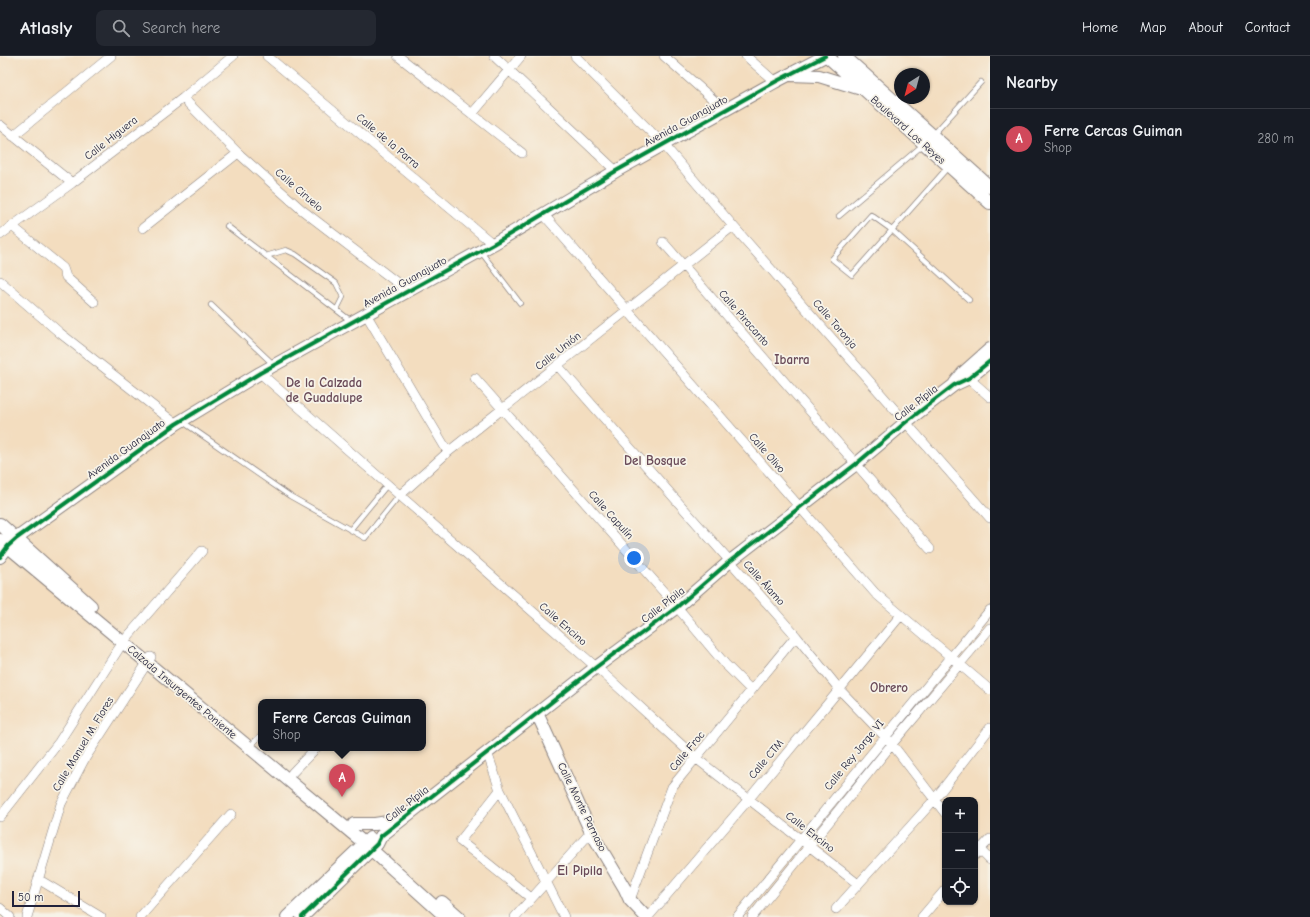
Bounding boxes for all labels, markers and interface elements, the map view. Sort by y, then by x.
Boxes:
search box [96,10,376,46]
text: Atlasly [20,17,72,39]
icon: search [110,17,132,39]
text: Search here [142,19,220,37]
text: Home [1082,19,1118,36]
text: Map [1140,19,1166,36]
text: About [1188,19,1223,36]
text: Contact [1245,19,1290,36]
north arrow [894,68,930,104]
text: Nearby [1006,73,1057,92]
street label: Avenida Guanajuato [642,93,730,149]
street label: Boulevard Los Reyes [868,93,948,167]
street label: Calle de la Parra [354,111,422,171]
street label: Calle Higuera [82,113,140,163]
text: Ferre Cercas Guiman [1044,122,1183,140]
text: A [1015,131,1023,146]
text: 280 m [1257,131,1294,146]
text: Shop [1044,140,1072,155]
street label: Calle Ciruelo [272,166,326,215]
street label: Avenida Guanajuato [361,254,449,310]
street label: Calle Piracanto [716,287,772,349]
street label: Calle Toronja [810,297,860,351]
street label: Calle Unión [533,329,583,373]
district label: Ibarra [774,352,810,367]
district label: De la Calzada de Guadalupe [286,375,363,405]
street label: Calle Pípila [892,382,940,424]
street label: Avenida Guanajuato [84,416,168,482]
street label: Calle Olivo [746,430,788,476]
district label: Del Bosque [624,453,687,468]
street label: Calle Capulín [586,488,636,542]
your location [624,548,644,568]
street label: Calle Álamo [740,557,788,608]
street label: Calle Pípila [639,584,687,626]
street label: Calle Encino [537,600,590,648]
street label: Calzada Insurgentes Poniente [125,642,240,742]
district label: Obrero [870,680,908,695]
street label: Calle Manuel M. Flores [50,694,117,794]
popup [258,699,426,751]
text: Ferre Cercas Guiman [273,709,411,727]
street label: Calle Rey Jorge VI [822,717,886,793]
text: Shop [273,727,301,742]
street label: Calle Froc [667,728,708,774]
street label: Calle CTM [746,737,786,781]
street label: Calle Monte Parnaso [555,760,609,854]
pin: A [329,764,355,797]
street label: Calle Pípila [383,783,431,825]
map controls [942,797,978,905]
button: + [942,797,978,833]
street label: Calle Encino [783,809,837,855]
button: − [942,833,978,869]
district label: El Pipila [557,863,603,878]
button: locate [942,869,978,905]
scale bar [12,889,80,908]
text: 50 m [18,891,43,904]

